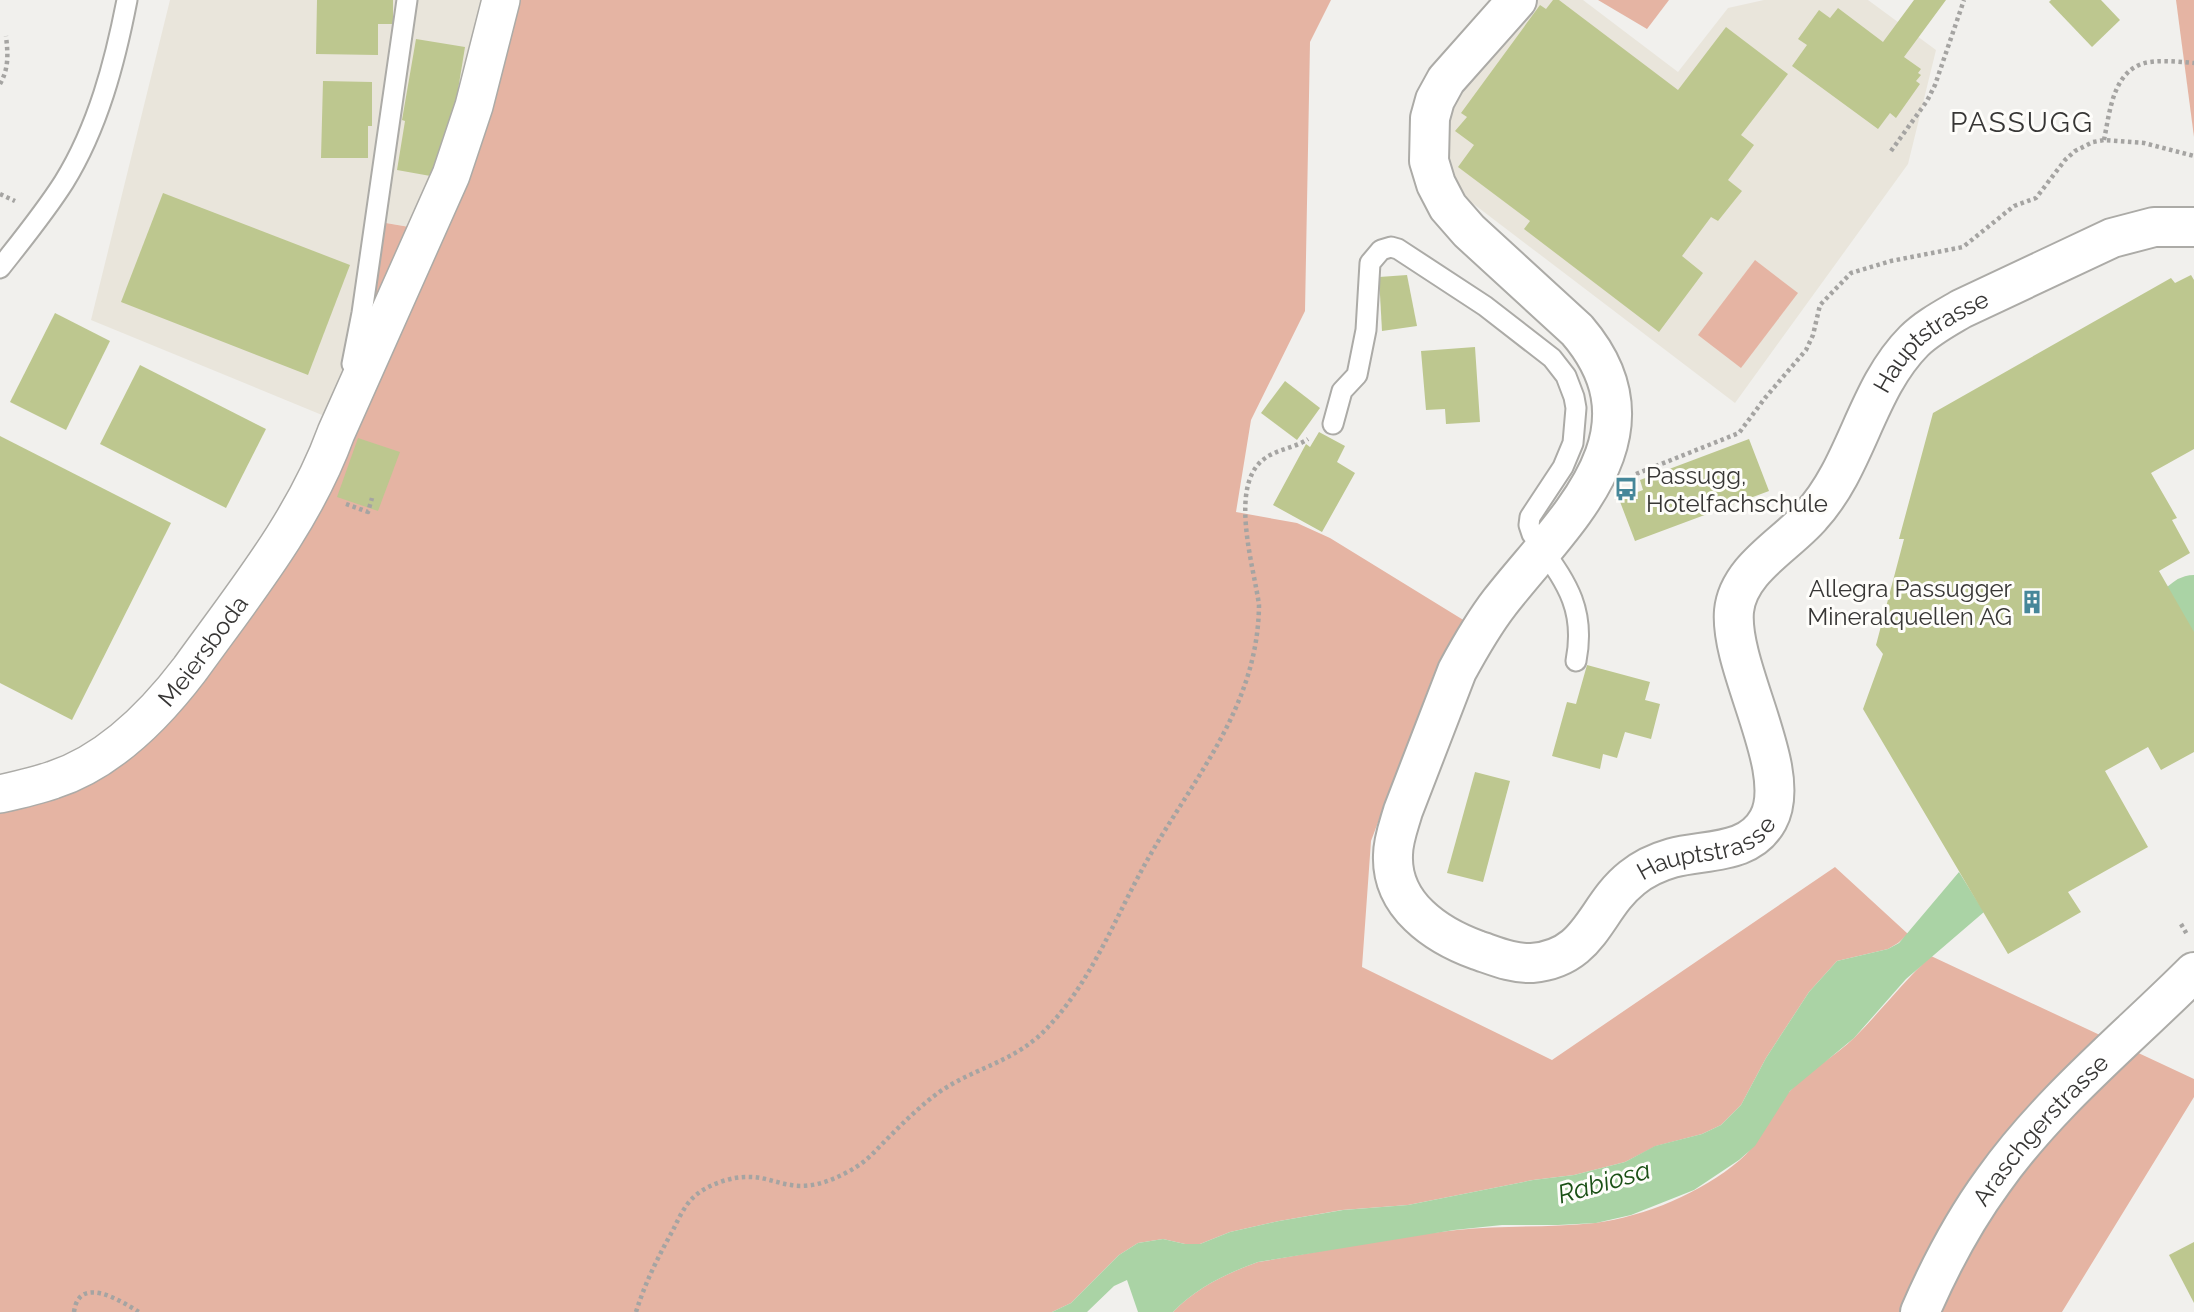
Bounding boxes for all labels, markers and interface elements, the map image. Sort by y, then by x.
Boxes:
district label: PASSUGG [1950,106,2094,139]
street label: Hauptstrasse [1867,284,1993,397]
place label: Passugg, Hotelfachschule [1646,461,1828,518]
bus stop icon: Passugg, Hotelfachschule [1612,475,1640,503]
place label: Allegra Passugger Mineralquellen AG [1807,574,2013,631]
building icon: Allegra Passugger Mineralquellen AG [2018,588,2046,616]
street label: Meiersboda [151,590,254,712]
street label: Hauptstrasse [1631,810,1781,886]
street label: Araschgerstrasse [1966,1048,2114,1211]
water label: Rabiosa [1554,1154,1654,1210]

